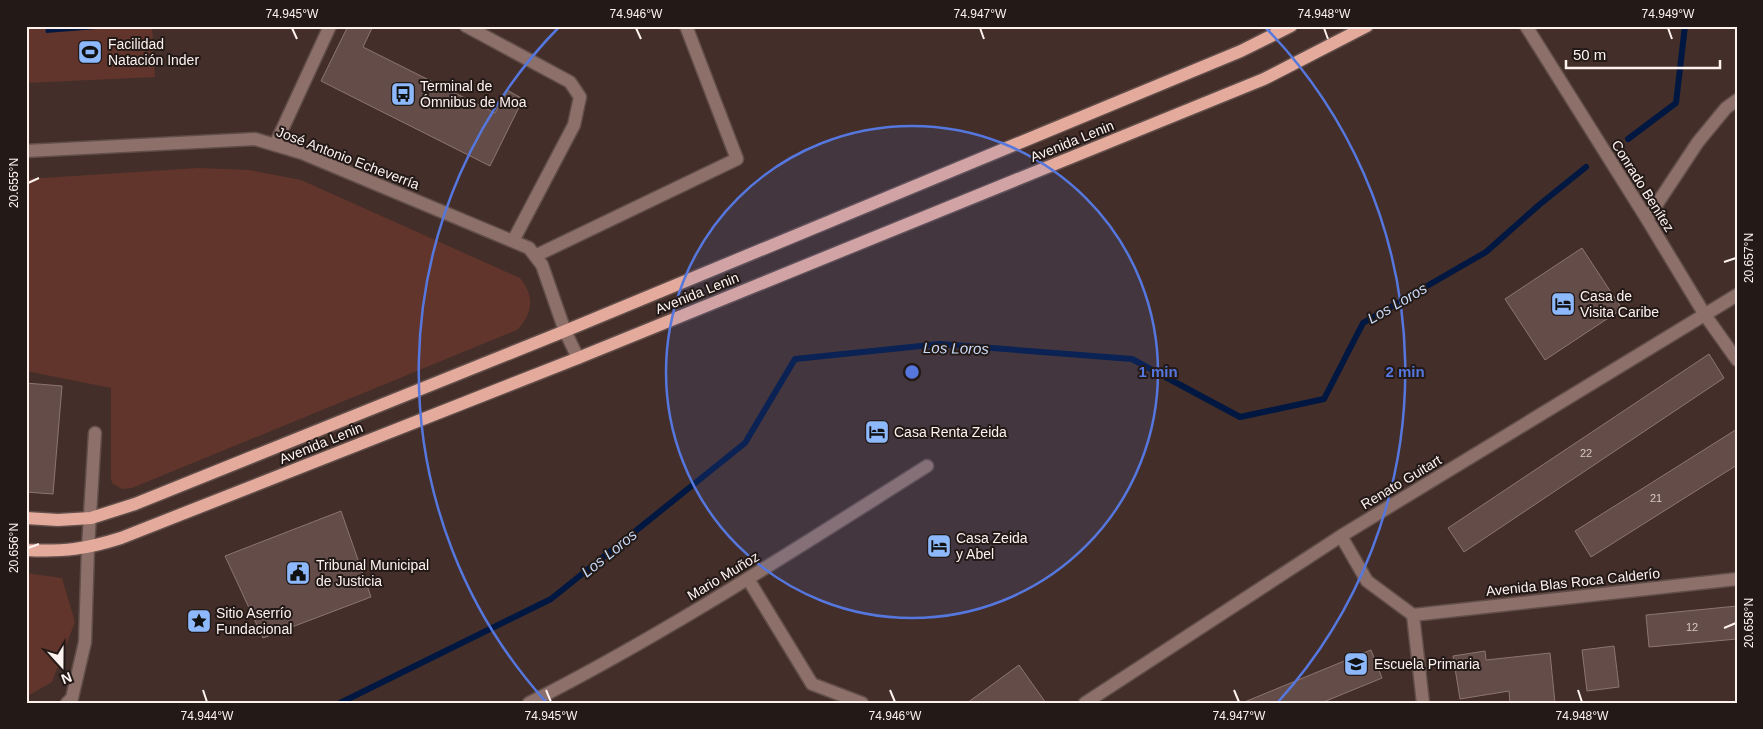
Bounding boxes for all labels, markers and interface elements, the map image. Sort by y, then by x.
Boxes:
text: 74.945°W [266,7,319,21]
text: 74.946°W [610,7,663,21]
text: 74.947°W [954,7,1007,21]
text: 74.948°W [1298,7,1351,21]
text: 74.949°W [1642,7,1695,21]
place label: Facilidad Natación Inder [108,36,199,68]
scale bar [1566,38,1719,70]
sports icon: Facilidad Natación Inder [77,39,103,65]
text: 50 m [1573,46,1606,63]
place label: Terminal de Ómnibus de Moa [420,78,527,110]
bus stop icon: Terminal de Ómnibus de Moa [390,81,416,107]
street label: Avenida Lenin [1028,117,1116,165]
street label: José Antonio Echeverría [274,123,422,193]
street label: Conrado Benítez [1608,137,1678,235]
text: 20.655°N [7,158,21,208]
text: 20.657°N [1742,233,1756,283]
street label: Avenida Lenin [653,269,741,317]
water label: Los Loros [1364,279,1430,327]
place label: Casa de Visita Caribe [1580,288,1659,320]
hotel icon: Casa de Visita Caribe [1550,291,1576,317]
water label: Los Loros [923,339,990,357]
centre of rings [903,363,921,381]
text: 1 min [1138,363,1178,380]
text: 2 min [1385,363,1425,380]
street label: Avenida Lenin [277,419,365,467]
hotel icon: Casa Renta Zeida [864,419,890,445]
place label: Casa Renta Zeida [894,424,1007,440]
house number: 22 [1580,447,1592,459]
street label: Renato Guitart [1358,452,1444,512]
house number: 21 [1650,492,1662,504]
text: 20.656°N [7,523,21,573]
water label: Los Loros [578,525,640,580]
place label: Casa Zeida y Abel [956,530,1028,562]
hotel icon: Casa Zeida y Abel [926,533,952,559]
street label: Mario Muñoz [684,548,762,604]
place label: Tribunal Municipal de Justicia [316,557,429,589]
public building icon: Tribunal Municipal de Justicia [285,560,311,586]
street label: Avenida Blas Roca Calderío [1485,565,1661,599]
text: 20.658°N [1742,598,1756,648]
place label: Sitio Aserrío Fundacional [216,605,292,637]
place icon: Sitio Aserrío Fundacional [186,608,212,634]
house number: 12 [1686,621,1698,633]
north arrow [38,642,88,692]
school or university icon: Escuela Primaria [1343,651,1369,677]
place label: Escuela Primaria [1374,656,1480,672]
text: N [59,669,74,687]
text: 74.944°W [181,709,234,723]
text: 74.945°W [525,709,578,723]
text: 74.946°W [869,709,922,723]
text: 74.947°W [1213,709,1266,723]
text: 74.948°W [1556,709,1609,723]

